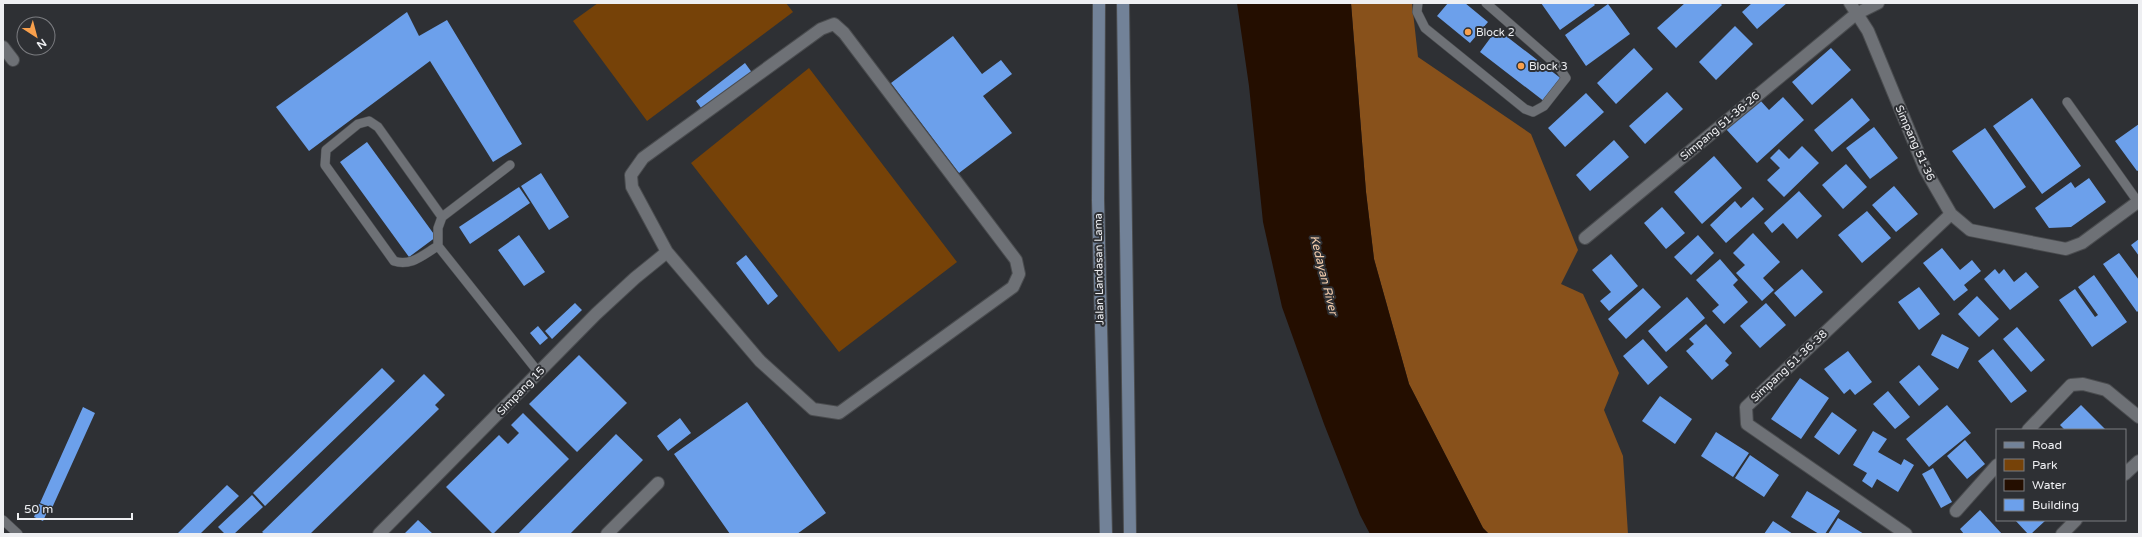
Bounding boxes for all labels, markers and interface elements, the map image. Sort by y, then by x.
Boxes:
north arrow [16,16,56,56]
place label: Block 2 [1476,26,1515,39]
marker: Block 2 [1463,27,1473,37]
text: N [34,36,49,52]
place label: Block 3 [1529,60,1568,73]
marker: Block 3 [1516,61,1526,71]
street label: Simpang 51-36-26 [1678,89,1762,163]
street label: Simpang 51-36 [1893,103,1937,183]
street label: Jalan Landasan Lama [1092,213,1106,325]
water label: Kedayan River [1307,234,1341,318]
street label: Simpang 51-36-38 [1748,327,1830,405]
street label: Simpang 15 [494,364,548,418]
legend [1996,429,2126,521]
text: Road [2032,438,2062,452]
text: Park [2032,458,2058,472]
text: Water [2032,478,2067,492]
scale bar [18,495,132,521]
text: Building [2032,498,2079,512]
text: 50 m [24,502,53,516]

